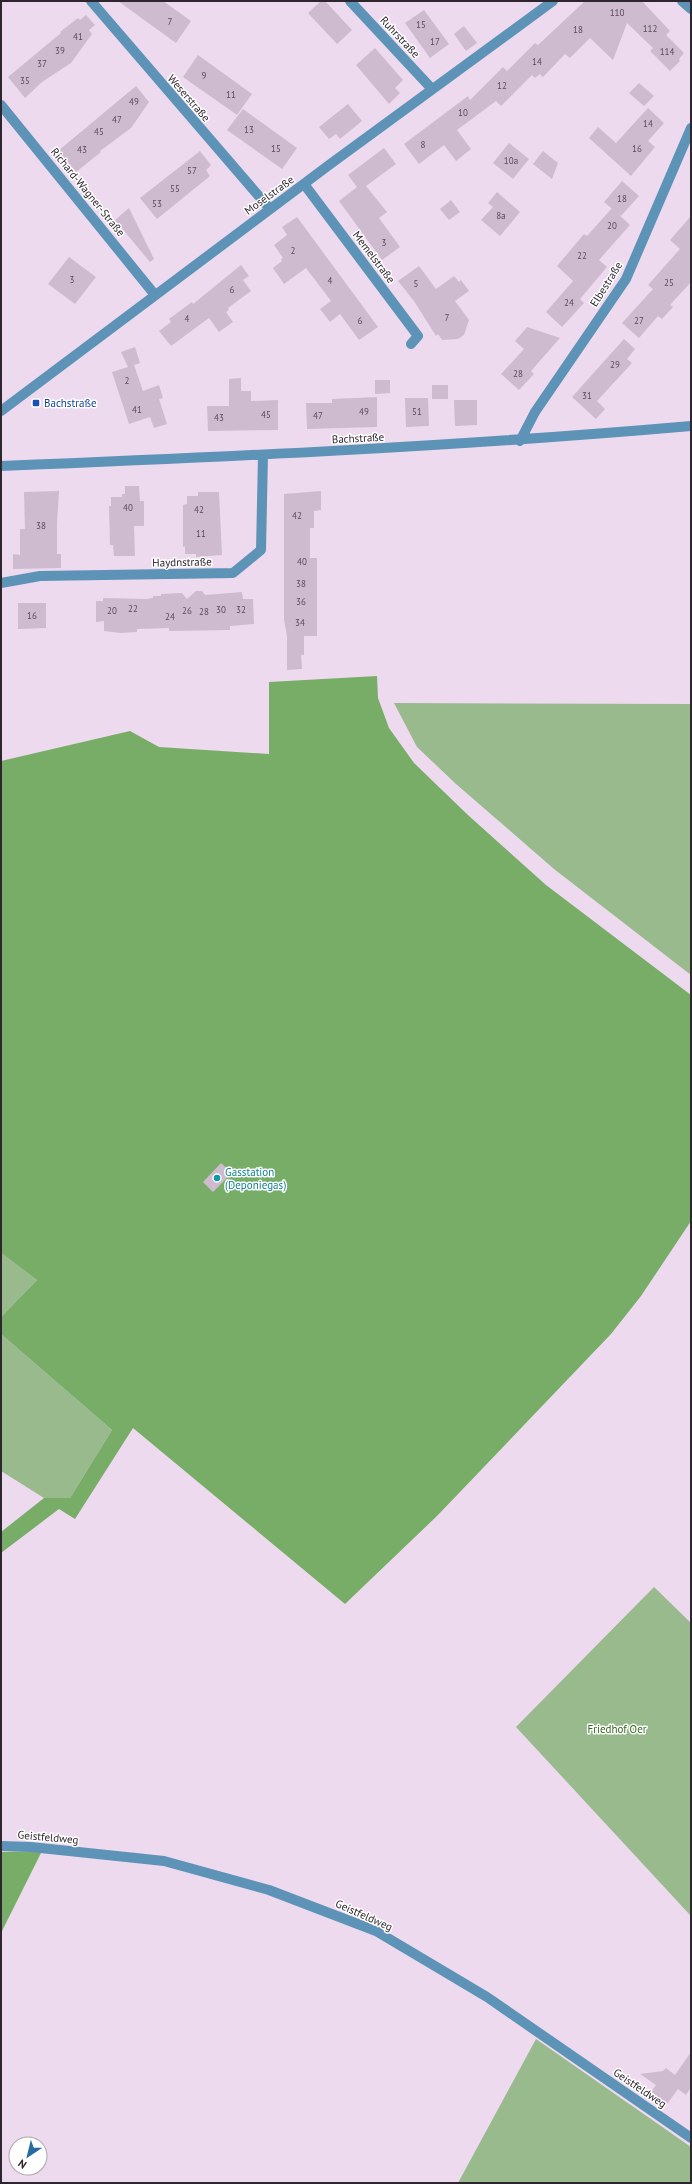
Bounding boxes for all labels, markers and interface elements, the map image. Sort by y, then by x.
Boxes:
house number: 110 [610,7,624,18]
street label: Ruhrstraße [377,13,423,61]
house number: 7 [168,16,173,27]
house number: 15 [416,19,426,30]
house number: 112 [643,23,657,34]
house number: 18 [573,24,583,35]
house number: 41 [73,31,83,42]
house number: 17 [430,36,440,47]
house number: 39 [55,45,65,56]
house number: 114 [660,46,674,57]
house number: 14 [532,56,542,67]
house number: 37 [37,58,47,69]
house number: 9 [202,70,207,81]
street label: Weserstraße [165,72,214,125]
house number: 35 [20,75,30,86]
house number: 12 [497,80,507,91]
house number: 11 [226,89,236,100]
house number: 49 [129,96,139,107]
house number: 10 [458,107,468,118]
house number: 47 [112,114,122,125]
house number: 14 [643,118,653,129]
house number: 13 [244,124,254,135]
house number: 45 [94,126,104,137]
house number: 8 [421,139,426,150]
house number: 15 [271,143,281,154]
house number: 16 [632,143,642,154]
house number: 43 [77,144,87,155]
street label: Richard-Wagner-Straße [48,145,128,239]
house number: 10a [504,155,518,166]
house number: 57 [187,165,197,176]
street label: Moselstraße [242,172,297,218]
house number: 55 [170,183,180,194]
house number: 18 [617,193,627,204]
house number: 53 [152,198,162,209]
house number: 8a [496,210,506,221]
house number: 20 [607,220,617,231]
street label: Memelstraße [350,228,398,286]
house number: 3 [382,237,387,248]
house number: 2 [291,245,296,256]
house number: 22 [577,250,587,261]
street label: Elbestraße [587,259,625,309]
house number: 3 [70,274,75,285]
house number: 4 [328,275,333,286]
house number: 25 [664,277,674,288]
house number: 5 [414,278,419,289]
house number: 6 [230,284,235,295]
house number: 24 [564,297,574,308]
house number: 7 [445,312,450,323]
house number: 4 [185,313,190,324]
house number: 6 [358,315,363,326]
house number: 27 [634,315,644,326]
house number: 29 [610,359,620,370]
house number: 28 [513,368,523,379]
house number: 2 [125,375,130,386]
house number: 31 [582,390,592,401]
place label: Bachstraße [44,396,97,410]
marker: Bachstraße [31,398,41,408]
house number: 41 [132,404,142,415]
house number: 49 [359,406,369,417]
house number: 51 [412,406,422,417]
house number: 45 [261,409,271,420]
house number: 47 [313,410,323,421]
house number: 43 [214,412,224,423]
street label: Bachstraße [331,430,385,446]
house number: 40 [123,502,133,513]
house number: 42 [194,504,204,515]
house number: 42 [292,510,302,521]
house number: 38 [36,520,46,531]
house number: 11 [196,528,206,539]
street label: Haydnstraße [152,554,212,570]
house number: 40 [297,556,307,567]
house number: 38 [296,578,306,589]
house number: 36 [296,596,306,607]
house number: 22 [128,603,138,614]
house number: 30 [216,604,226,615]
house number: 32 [236,604,246,615]
house number: 20 [107,605,117,616]
house number: 26 [182,605,192,616]
house number: 28 [199,606,209,617]
house number: 16 [27,610,37,621]
house number: 24 [165,611,175,622]
house number: 34 [295,617,305,628]
place label: Gasstation (Deponiegas) [225,1165,286,1192]
marker: Gasstation (Deponiegas) [212,1173,222,1183]
park label: Friedhof Oer [588,1722,647,1736]
street label: Geistfeldweg [17,1827,79,1847]
street label: Geistfeldweg [333,1896,395,1934]
street label: Geistfeldweg [611,2065,669,2111]
north arrow [8,2136,48,2176]
text: N [15,2156,29,2172]

